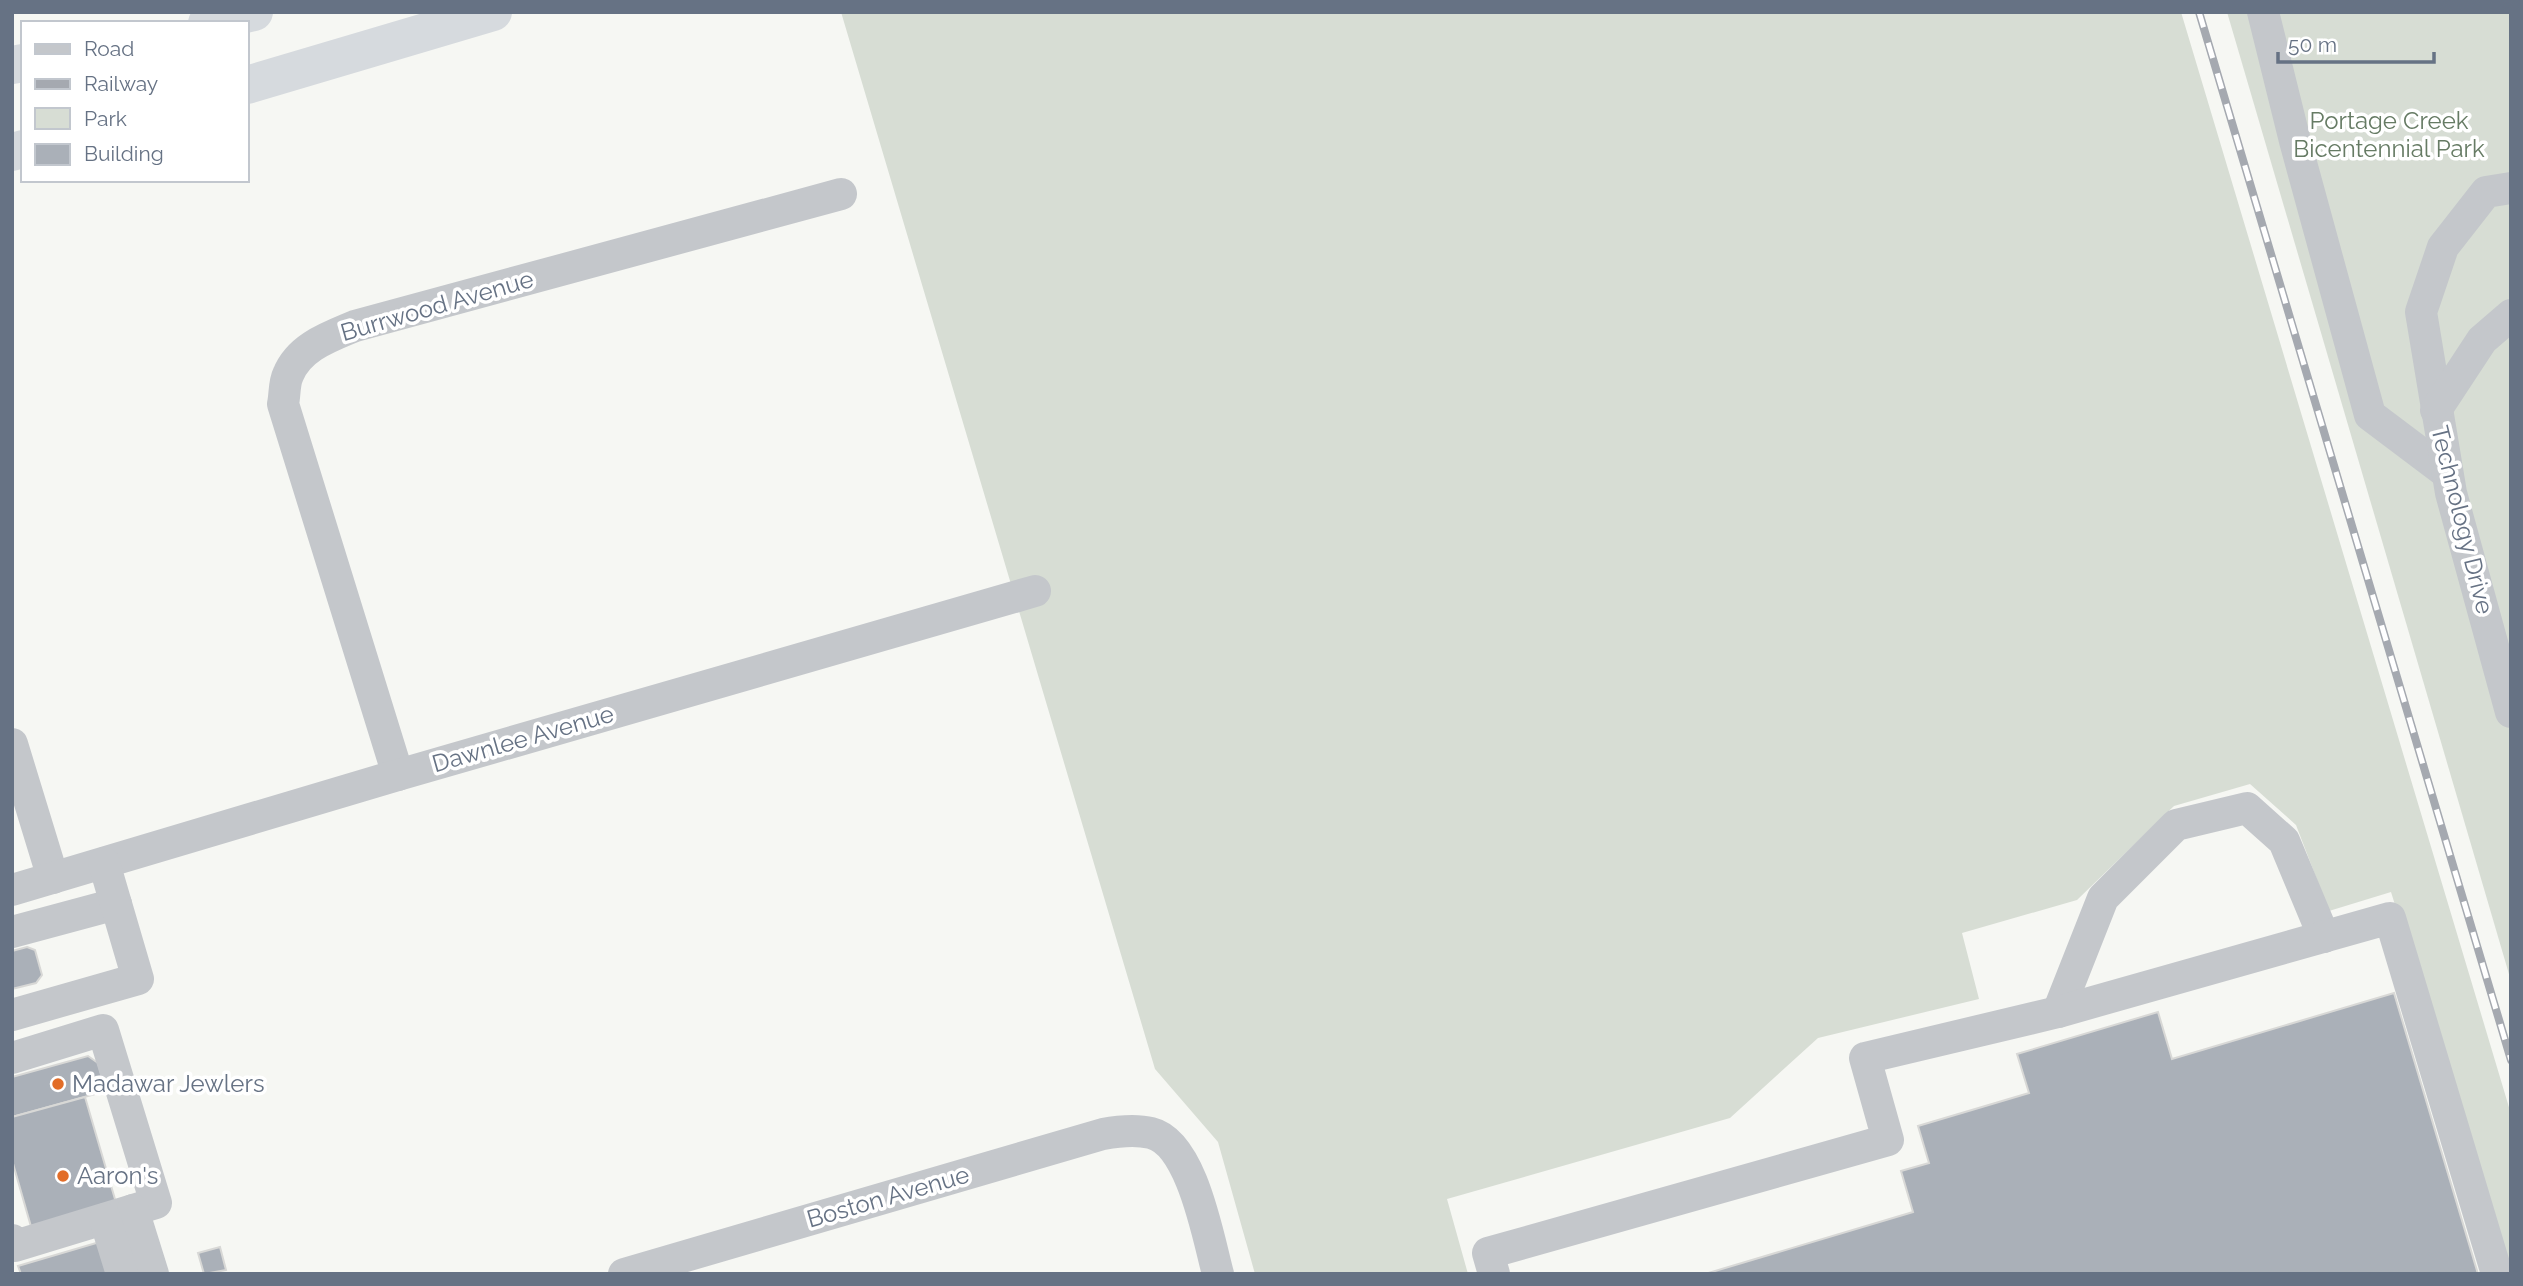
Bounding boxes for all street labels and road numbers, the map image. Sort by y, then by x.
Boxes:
street label: Burrwood Avenue [337,264,537,347]
street label: Technology Drive [2425,423,2500,617]
street label: Dawnlee Avenue [429,699,617,778]
street label: Boston Avenue [803,1159,972,1234]

